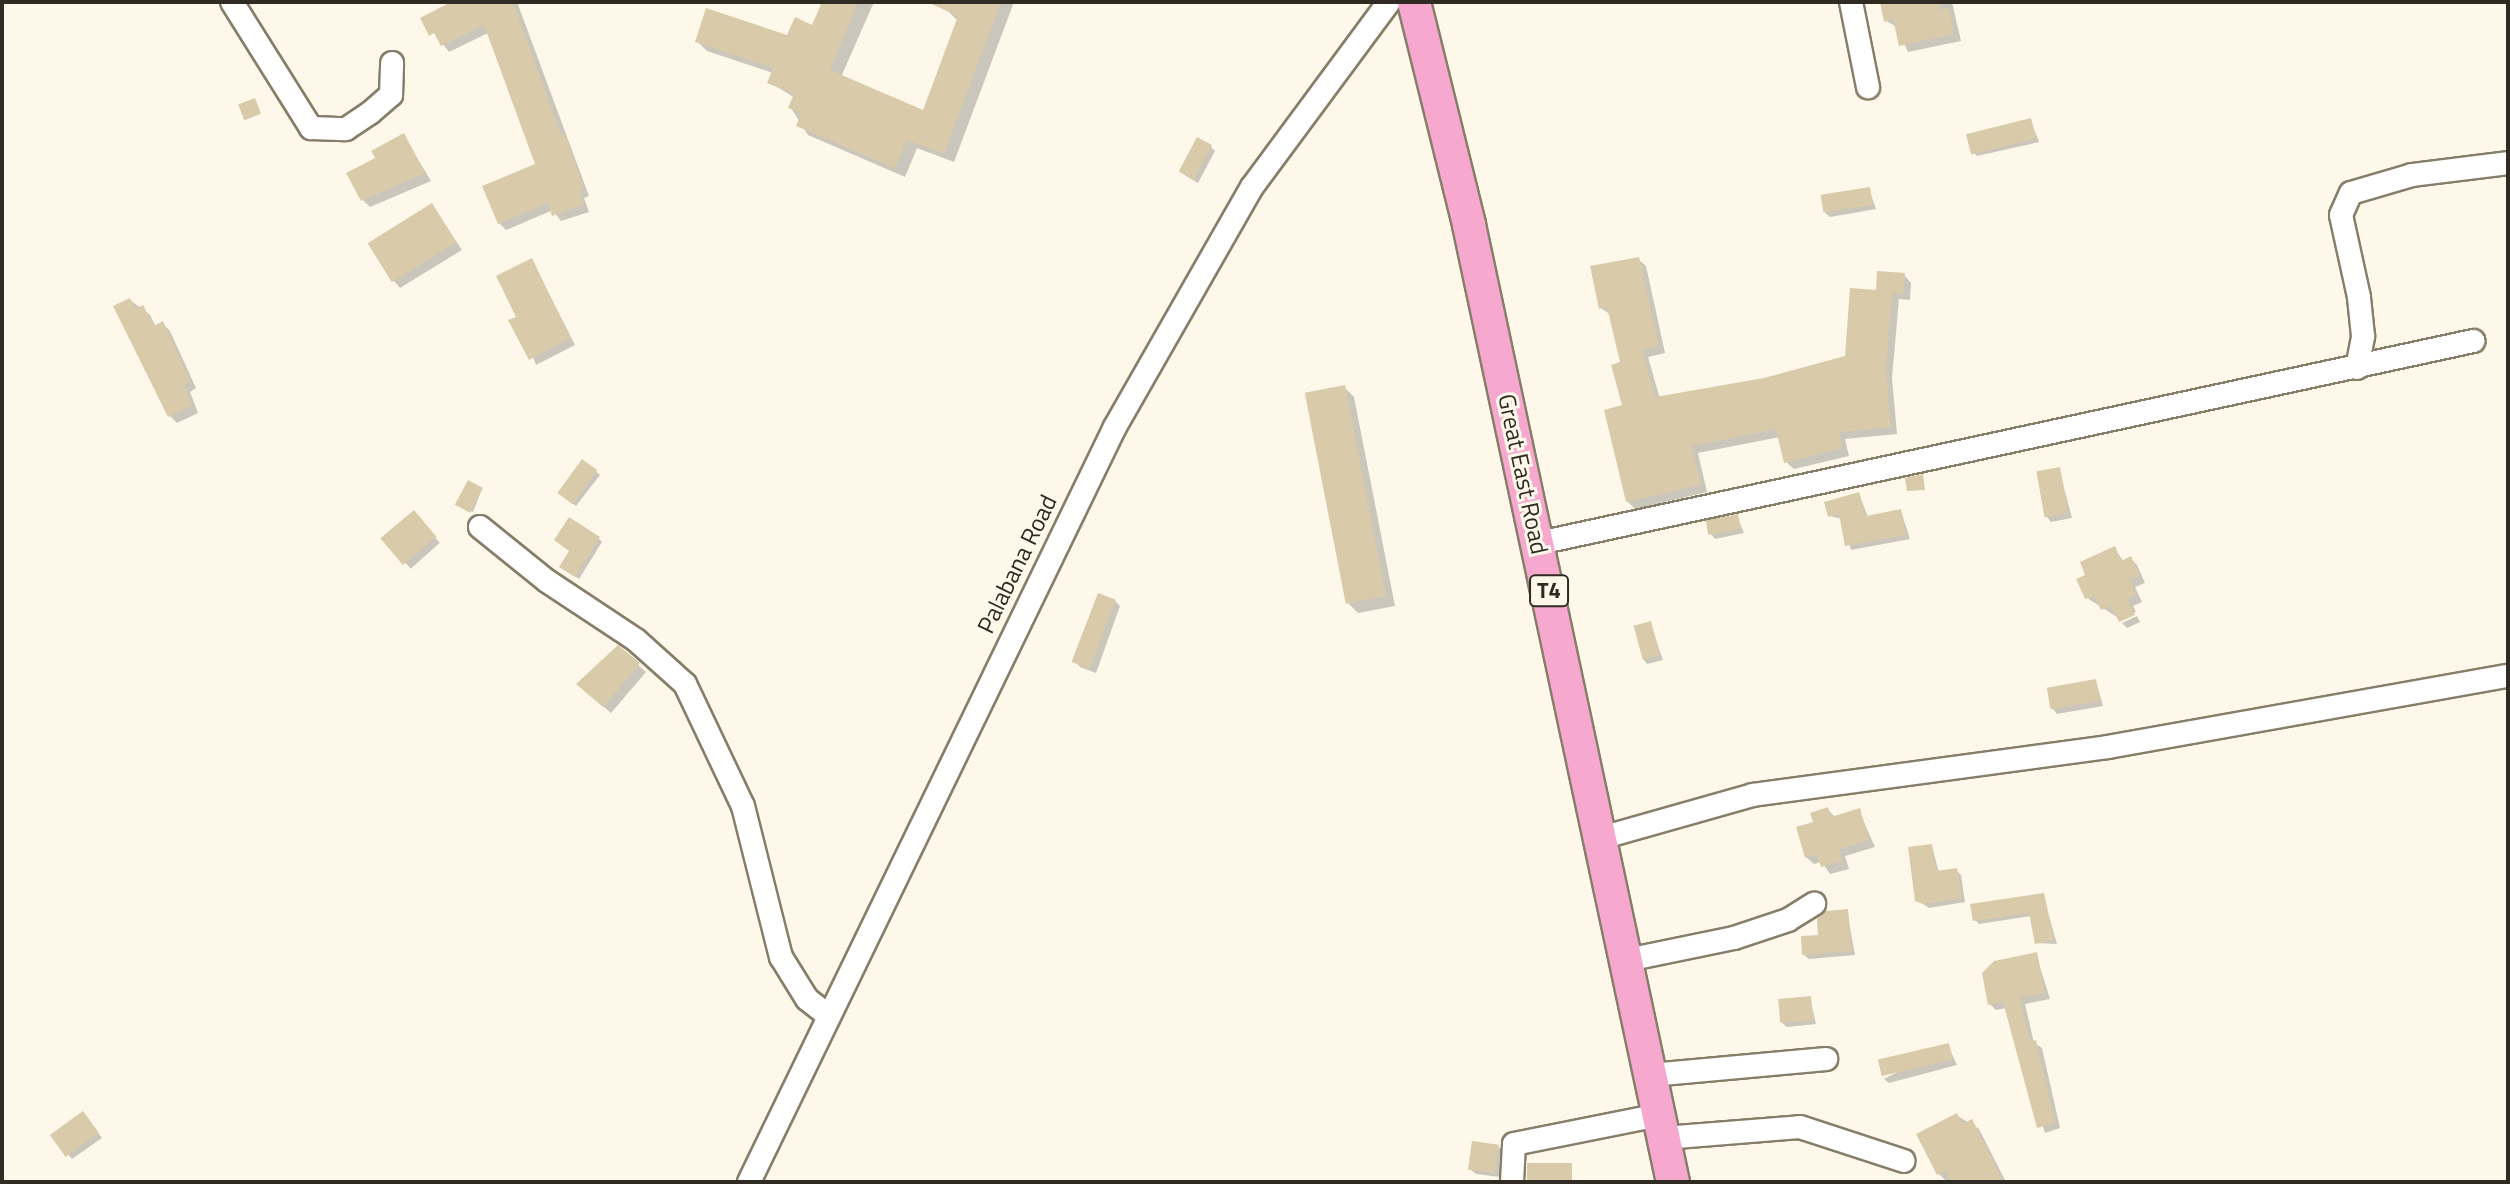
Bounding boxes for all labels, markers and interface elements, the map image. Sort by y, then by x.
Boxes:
street label: Great East Road [1492,391,1554,557]
street label: Palabana Road [971,490,1063,638]
road number: T4 [1529,573,1569,609]

